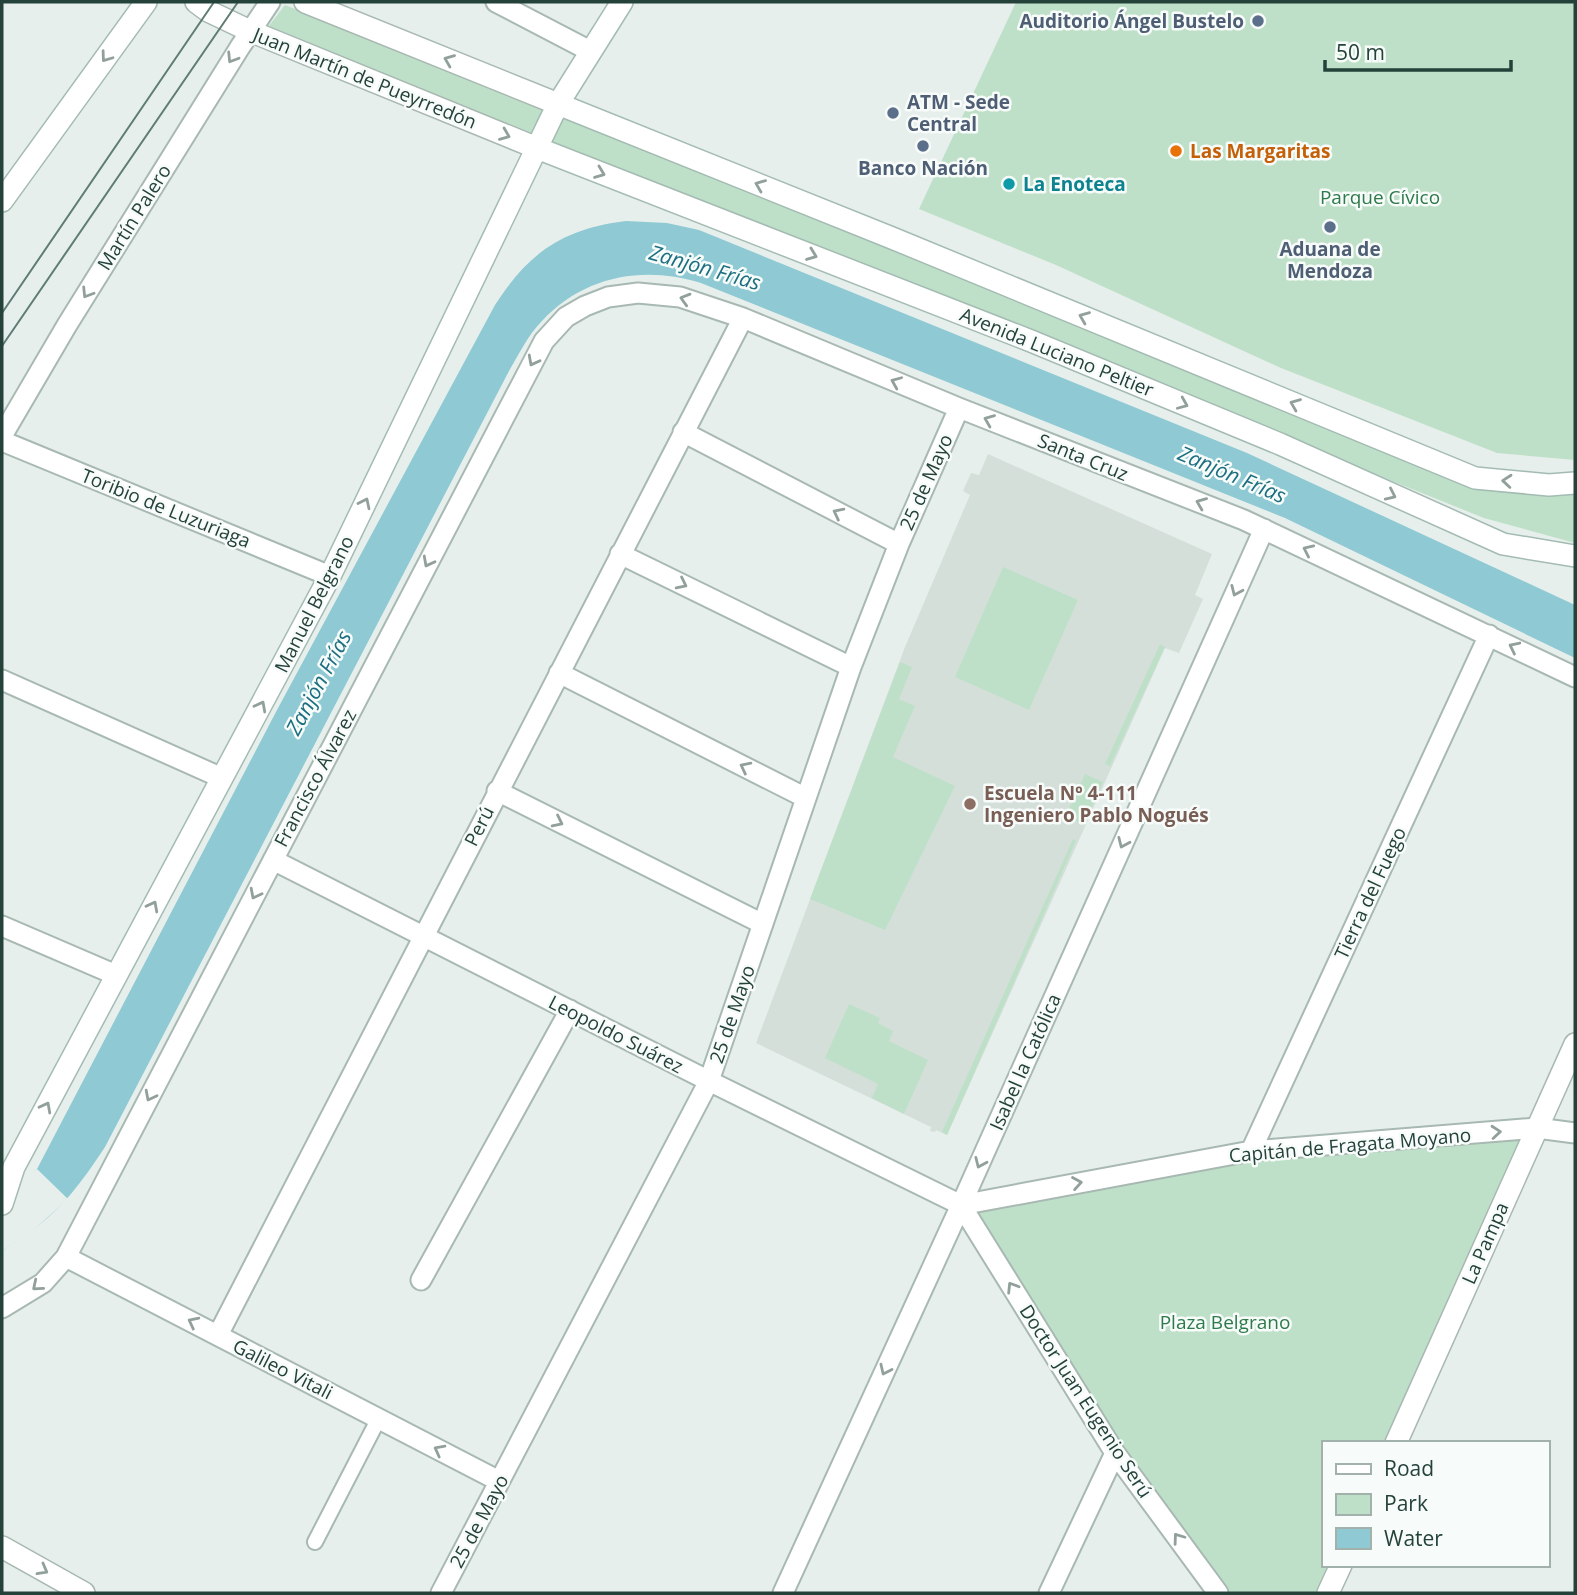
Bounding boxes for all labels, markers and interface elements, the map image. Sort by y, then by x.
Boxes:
place label: Auditorio Ángel Bustelo [1019,8,1244,34]
marker: Auditorio Ángel Bustelo [1250,13,1266,29]
street label: Juan Martín de Pueyrredón [248,20,481,135]
scale bar [1325,28,1510,72]
text: 50 m [1336,38,1385,66]
one-way arrow [102,49,114,62]
one-way arrow [228,51,241,64]
one-way arrow [443,54,456,68]
place label: ATM - Sede Central [907,89,1010,137]
marker: ATM - Sede Central [885,105,901,121]
one-way arrow [498,127,510,141]
marker: Banco Nación [915,138,931,154]
place label: Las Margaritas [1190,138,1330,164]
marker: Las Margaritas [1168,143,1184,159]
place label: Banco Nación [858,155,988,181]
street label: Martín Palero [91,159,177,275]
one-way arrow [594,164,606,178]
place label: La Enoteca [1023,171,1126,197]
marker: La Enoteca [1001,176,1017,192]
one-way arrow [755,180,767,194]
park label: Parque Cívico [1320,184,1440,210]
marker: Aduana de Mendoza [1322,219,1338,235]
place label: Aduana de Mendoza [1279,236,1381,284]
water label: Zanjón Frías [645,238,764,296]
one-way arrow [806,247,818,261]
one-way arrow [82,286,95,299]
one-way arrow [679,293,691,307]
street label: Avenida Luciano Peltier [956,301,1158,403]
one-way arrow [1079,311,1092,325]
one-way arrow [528,353,542,366]
one-way arrow [891,376,904,390]
one-way arrow [1176,395,1188,409]
one-way arrow [1289,398,1301,412]
one-way arrow [984,414,996,428]
street label: Santa Cruz [1034,427,1132,487]
street label: 25 de Mayo [893,430,959,534]
water label: Zanjón Frías [1173,438,1291,509]
street label: Toribio de Luzuriaga [77,462,255,554]
one-way arrow [1501,474,1512,489]
one-way arrow [1384,487,1396,501]
one-way arrow [356,498,370,510]
one-way arrow [1195,498,1207,512]
one-way arrow [833,507,845,521]
street label: Manuel Belgrano [268,531,360,677]
one-way arrow [1303,544,1315,558]
one-way arrow [423,555,436,567]
one-way arrow [675,576,687,590]
one-way arrow [1230,584,1244,596]
water label: Zanjón Frías [278,625,357,740]
one-way arrow [1509,642,1521,656]
one-way arrow [252,701,266,713]
street label: Francisco Álvarez [268,705,362,851]
one-way arrow [740,762,752,776]
place label: Escuela Nº 4-111 Ingeniero Pablo Nogués [984,780,1209,828]
marker: Escuela Nº 4-111 Ingeniero Pablo Nogués [962,796,978,812]
street label: Perú [458,802,500,850]
one-way arrow [551,813,563,827]
street label: Tierra del Fuego [1328,823,1412,963]
one-way arrow [1117,836,1131,849]
one-way arrow [249,887,263,899]
one-way arrow [145,901,158,913]
street label: 25 de Mayo [703,961,761,1067]
street label: Leopoldo Suárez [544,989,688,1079]
street label: Isabel la Católica [983,989,1067,1135]
one-way arrow [144,1089,158,1101]
one-way arrow [38,1102,51,1114]
street label: Capitán de Fragata Moyano [1228,1121,1472,1169]
one-way arrow [1491,1125,1502,1140]
one-way arrow [974,1156,988,1168]
one-way arrow [1070,1177,1082,1192]
street label: La Pampa [1455,1198,1515,1288]
one-way arrow [32,1278,45,1290]
one-way arrow [1008,1281,1021,1294]
street label: Doctor Juan Eugenio Serú [1014,1299,1158,1503]
park label: Plaza Belgrano [1160,1309,1290,1335]
one-way arrow [188,1317,201,1331]
street label: Galileo Vitali [229,1333,337,1405]
one-way arrow [879,1363,893,1375]
legend [1322,1441,1549,1567]
one-way arrow [434,1445,446,1458]
text: Road [1384,1454,1434,1482]
street label: 25 de Mayo [443,1470,515,1572]
text: Park [1384,1489,1428,1517]
text: Water [1384,1524,1443,1552]
one-way arrow [1173,1533,1186,1546]
one-way arrow [36,1562,48,1575]

